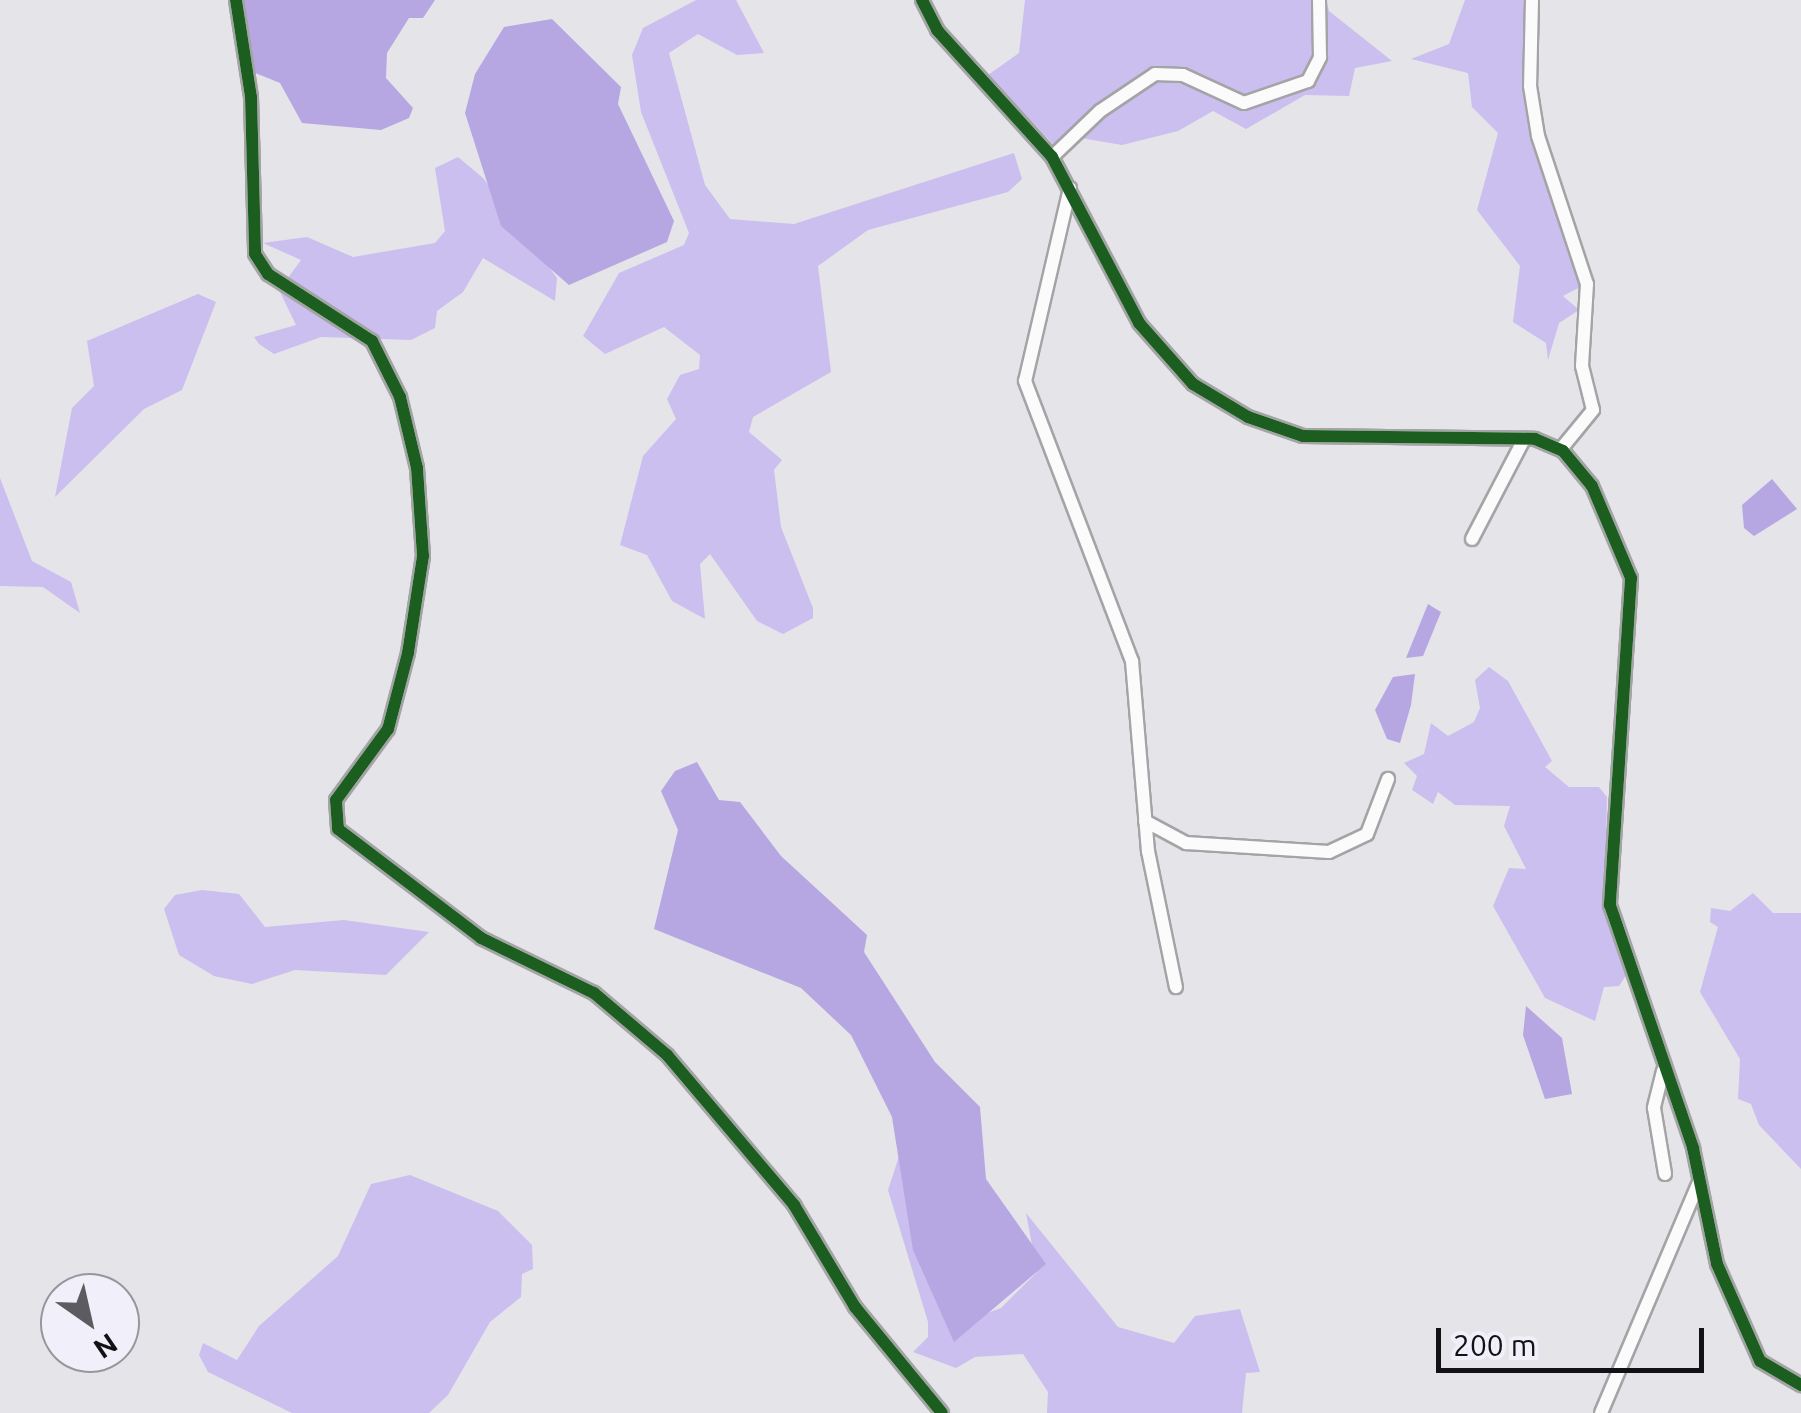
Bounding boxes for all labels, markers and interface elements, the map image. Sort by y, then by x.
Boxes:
north arrow [40,1273,140,1373]
scale bar [1441,1308,1708,1370]
text: N [89,1328,123,1365]
text: 200 m [1453,1328,1537,1362]

